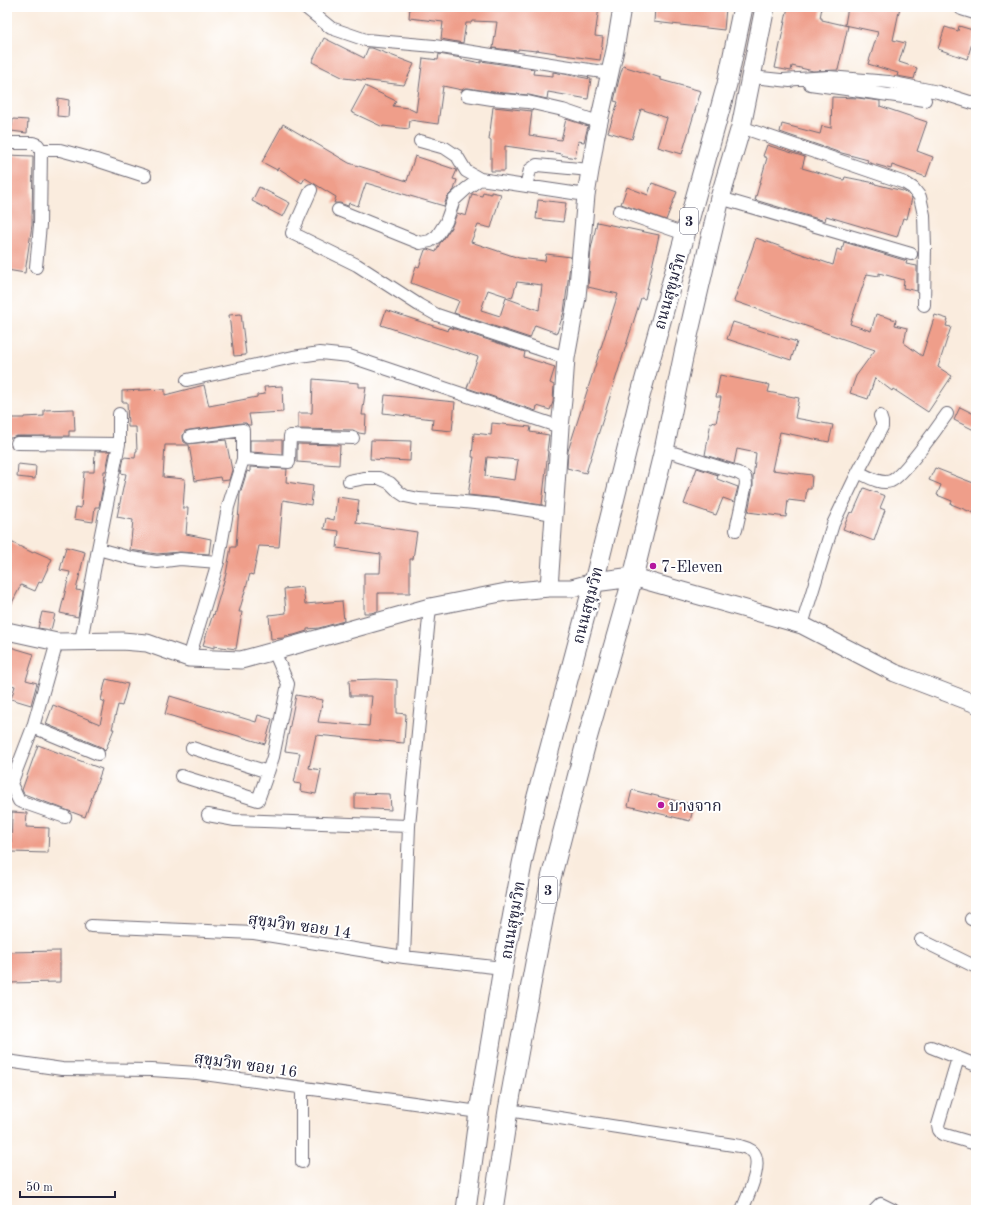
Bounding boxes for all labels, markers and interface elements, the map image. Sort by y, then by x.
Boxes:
road number: 3 [680,208,698,234]
street label: ถนนสุขุมวิท [651,251,691,332]
place label: 7-Eleven [661,560,723,576]
marker: 7-Eleven [648,561,658,571]
street label: ถนนสุขุมวิท [570,565,609,646]
place label: บางจาก [669,799,722,815]
marker: บางจาก [656,800,666,810]
road number: 3 [539,877,557,903]
street label: ถนนสุขุมวิท [498,880,531,961]
street label: สุขุมวิท ซอย 14 [247,911,353,944]
street label: สุขุมวิท ซอย 16 [193,1050,299,1083]
scale bar [20,1173,115,1199]
text: 50 m [26,1181,53,1194]

